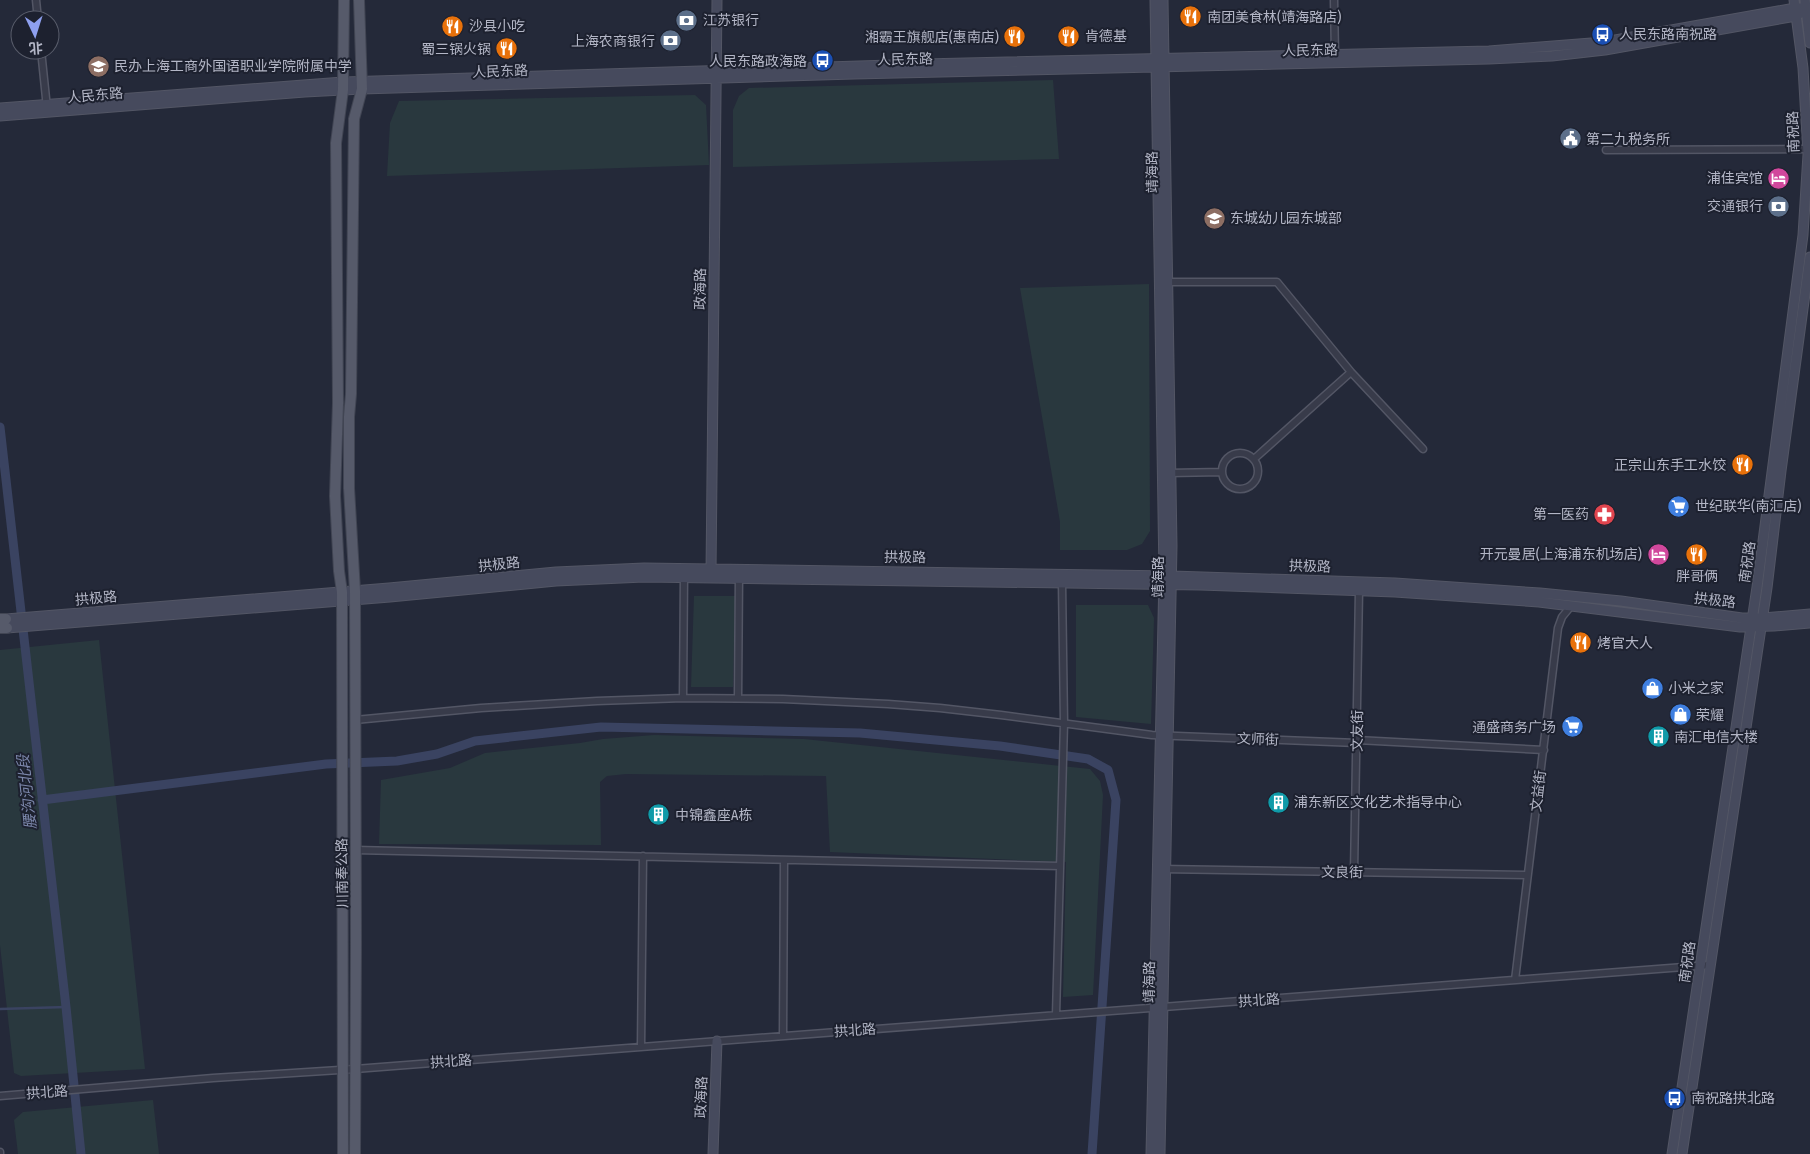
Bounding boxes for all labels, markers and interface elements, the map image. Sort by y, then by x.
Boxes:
restaurant icon: 南团美食林(靖海路店) [1179,5,1203,29]
bank icon: 江苏银行 [675,8,699,32]
place label: 南团美食林(靖海路店) [1207,9,1341,26]
north arrow [10,10,60,60]
place label: 江苏银行 [703,12,759,29]
restaurant icon: 沙县小吃 [441,14,465,38]
place label: 沙县小吃 [469,18,525,35]
bus stop icon: 人民东路南祝路 [1591,22,1615,46]
restaurant icon: 肯德基 [1057,24,1081,48]
restaurant icon: 湘霸王旗舰店(惠南店) [1003,25,1027,49]
place label: 人民东路南祝路 [1619,26,1717,43]
place label: 肯德基 [1085,28,1127,45]
bank icon: 上海农商银行 [659,29,683,53]
place label: 湘霸王旗舰店(惠南店) [865,29,999,46]
place label: 上海农商银行 [571,33,655,50]
restaurant icon: 蜀三锅火锅 [495,37,519,61]
text: 北 [28,39,43,56]
place label: 蜀三锅火锅 [421,41,491,58]
street label: 人民东路 [1282,42,1338,59]
bus stop icon: 人民东路政海路 [811,49,835,73]
street label: 人民东路 [877,51,933,68]
place label: 人民东路政海路 [709,53,807,70]
school or university icon: 民办上海工商外国语职业学院附属中学 [86,54,110,78]
place label: 民办上海工商外国语职业学院附属中学 [114,58,352,75]
street label: 人民东路 [472,62,528,81]
street label: 人民东路 [66,85,124,106]
street label: 南祝路 [1784,111,1803,153]
public building icon: 第二九税务所 [1558,127,1582,151]
place label: 第二九税务所 [1586,131,1670,148]
street label: 靖海路 [1144,151,1161,193]
hotel icon: 浦佳宾馆 [1767,166,1791,190]
place label: 浦佳宾馆 [1707,170,1763,187]
bank icon: 交通银行 [1767,194,1791,218]
place label: 交通银行 [1707,198,1763,215]
school or university icon: 东城幼儿园东城部 [1202,206,1226,230]
place label: 东城幼儿园东城部 [1230,210,1342,227]
street label: 政海路 [692,268,709,310]
restaurant icon: 正宗山东手工水饺 [1730,453,1754,477]
place label: 正宗山东手工水饺 [1614,457,1726,474]
supermarket icon: 世纪联华(南汇店) [1667,494,1691,518]
place label: 世纪联华(南汇店) [1695,498,1801,515]
pharmacy icon: 第一医药 [1593,502,1617,526]
place label: 第一医药 [1533,506,1589,523]
street label: 南祝路 [1736,540,1759,584]
hotel icon: 开元曼居(上海浦东机场店) [1646,542,1670,566]
restaurant icon: 胖哥俩 [1685,542,1709,566]
place label: 开元曼居(上海浦东机场店) [1480,546,1642,563]
street label: 拱极路 [884,549,926,566]
street label: 拱极路 [477,554,521,575]
street label: 靖海路 [1150,556,1167,598]
street label: 拱极路 [1289,557,1331,576]
place label: 胖哥俩 [1676,568,1718,585]
street label: 拱极路 [74,588,118,609]
street label: 拱极路 [1693,590,1737,611]
restaurant icon: 烤官大人 [1569,631,1593,655]
place label: 烤官大人 [1597,635,1653,652]
shop icon: 小米之家 [1640,676,1664,700]
place label: 小米之家 [1668,680,1724,697]
shop icon: 荣耀 [1668,703,1692,727]
place label: 荣耀 [1696,707,1724,724]
street label: 文友街 [1349,710,1366,752]
supermarket icon: 通盛商务广场 [1560,715,1584,739]
place label: 通盛商务广场 [1472,719,1556,736]
building icon: 南汇电信大楼 [1646,725,1670,749]
place label: 南汇电信大楼 [1674,729,1758,746]
street label: 文师街 [1237,730,1279,749]
water label: 腰沟河北段 [14,752,40,830]
street label: 文益街 [1528,769,1549,813]
building icon: 浦东新区文化艺术指导中心 [1266,790,1290,814]
place label: 浦东新区文化艺术指导中心 [1294,794,1462,811]
building icon: 中锦鑫座A栋 [647,803,671,827]
place label: 中锦鑫座A栋 [675,807,752,824]
street label: 川南奉公路 [333,838,352,908]
street label: 文良街 [1321,864,1363,881]
street label: 南祝路 [1676,940,1699,984]
street label: 靖海路 [1141,961,1158,1003]
street label: 拱北路 [1237,991,1281,1010]
street label: 拱北路 [833,1021,877,1040]
street label: 拱北路 [429,1052,473,1071]
street label: 政海路 [692,1076,711,1118]
street label: 拱北路 [25,1083,69,1102]
bus stop icon: 南祝路拱北路 [1663,1086,1687,1110]
place label: 南祝路拱北路 [1691,1090,1775,1107]

